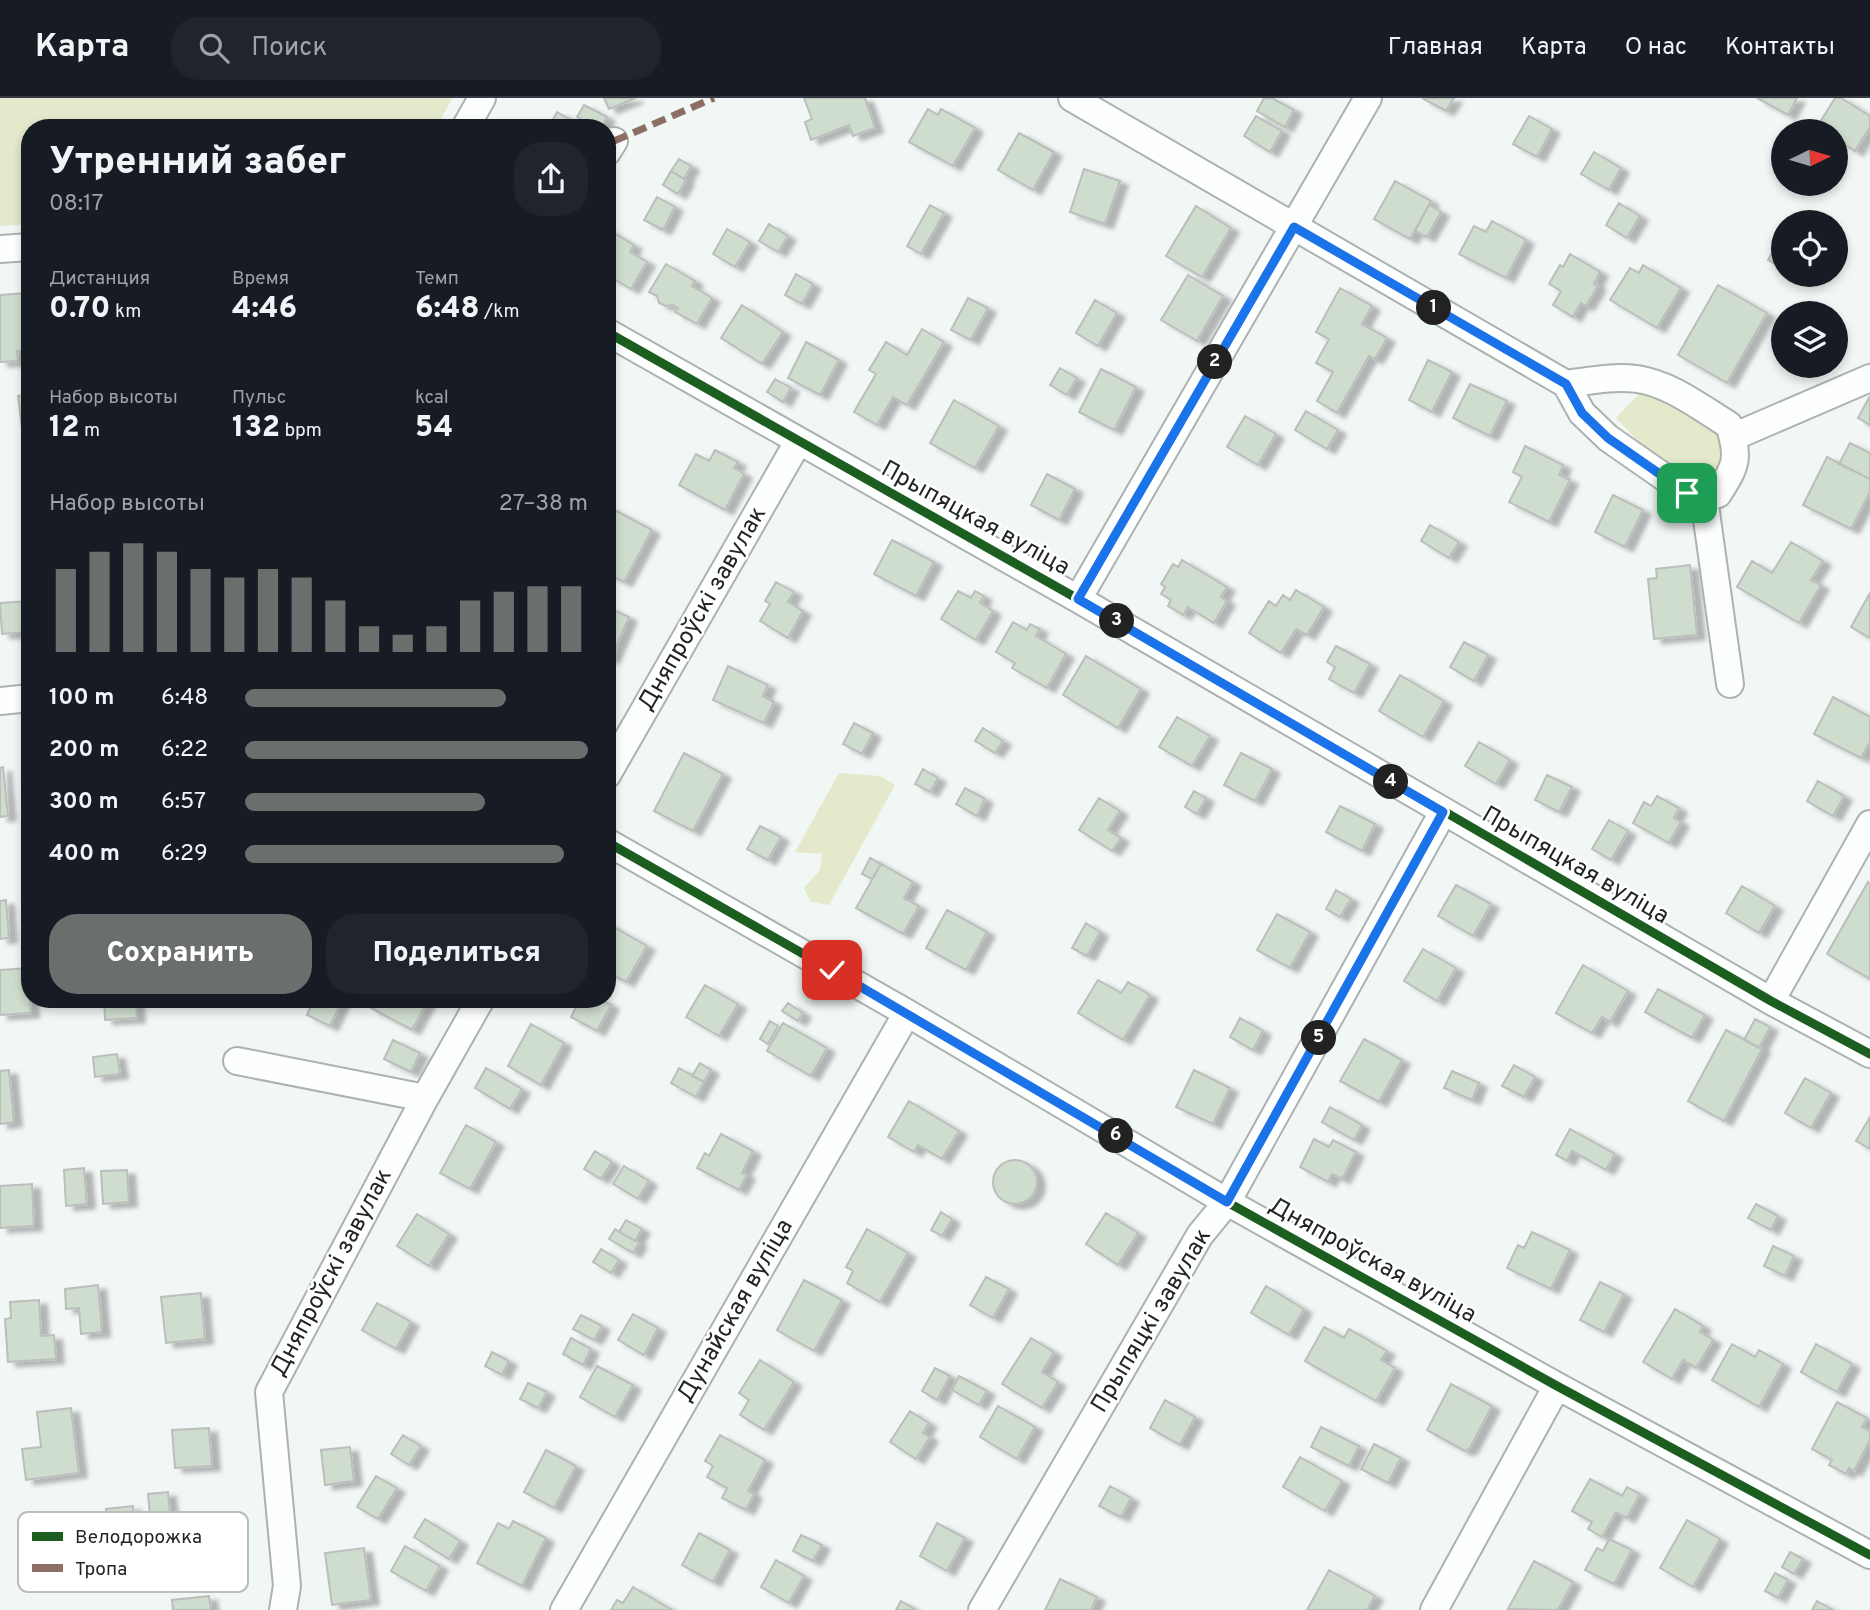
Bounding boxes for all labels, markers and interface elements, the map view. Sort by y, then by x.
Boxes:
search box [171,17,661,80]
text: Карта [35,27,129,69]
icon: search [195,29,233,67]
text: Поиск [251,32,327,65]
text: Главная [1388,33,1483,63]
text: Карта [1521,33,1587,63]
text: О нас [1625,33,1687,63]
text: Контакты [1725,33,1835,63]
north arrow [1771,119,1848,196]
map controls [1771,119,1848,378]
text: Утренний забег [49,139,346,188]
button: share [514,142,588,216]
text: 08:17 [49,190,104,219]
button: locate [1771,210,1848,287]
text: Дистанция [49,267,150,291]
text: Время [232,267,289,291]
text: Темп [415,267,459,291]
pin: 1 [1416,290,1452,326]
text: 0.70 [49,291,110,328]
text: 4:46 [232,291,297,328]
text: 6:48 [415,291,480,328]
text: 1 [1430,295,1437,319]
text: km [110,300,141,324]
text: /km [480,300,520,324]
button: layers [1771,301,1848,378]
pin: 2 [1198,344,1232,380]
text: 2 [1209,349,1220,373]
text: Набор высоты [49,386,178,410]
text: Пульс [232,386,286,410]
text: kcal [415,386,449,410]
text: 12 [49,410,80,447]
text: 132 [232,410,280,447]
text: 54 [415,410,453,447]
text: m [80,419,100,443]
text: bpm [280,419,322,443]
street label: Прыпяцкая вуліца [875,455,1075,583]
pin [1657,463,1717,523]
icon: arrive [1668,474,1706,512]
text: Набор высоты [49,490,205,519]
text: 27–38 m [499,490,588,519]
street label: Дняпроўскі завулак [632,501,774,717]
pin: 3 [1100,603,1134,638]
text: 3 [1111,608,1122,632]
text: 100 m [49,684,114,713]
text: 6:48 [161,684,208,713]
text: 200 m [49,736,119,765]
text: 6:22 [161,736,208,765]
pin: 4 [1374,764,1408,800]
text: 4 [1384,769,1397,793]
text: 300 m [49,788,119,817]
text: 6:57 [161,788,206,817]
street label: Прыпяцкая вуліца [1476,800,1674,932]
text: 400 m [49,840,120,869]
text: 6:29 [161,840,208,869]
button: Сохранить [49,914,312,994]
button: Поделиться [326,914,588,994]
pin [802,940,862,1000]
icon: check [813,951,851,989]
pin: 5 [1302,1020,1336,1056]
text: 5 [1313,1025,1324,1049]
pin: 6 [1098,1118,1134,1154]
text: 6 [1110,1123,1121,1147]
street label: Дняпроўскі завулак [264,1164,400,1382]
street label: Дняпроўская вуліца [1263,1191,1481,1331]
street label: Дунайская вуліца [671,1214,801,1408]
street label: Прыпяцкі завулак [1085,1223,1219,1419]
legend [18,1512,248,1592]
text: Велодорожка [75,1526,202,1550]
text: Тропа [75,1558,127,1582]

